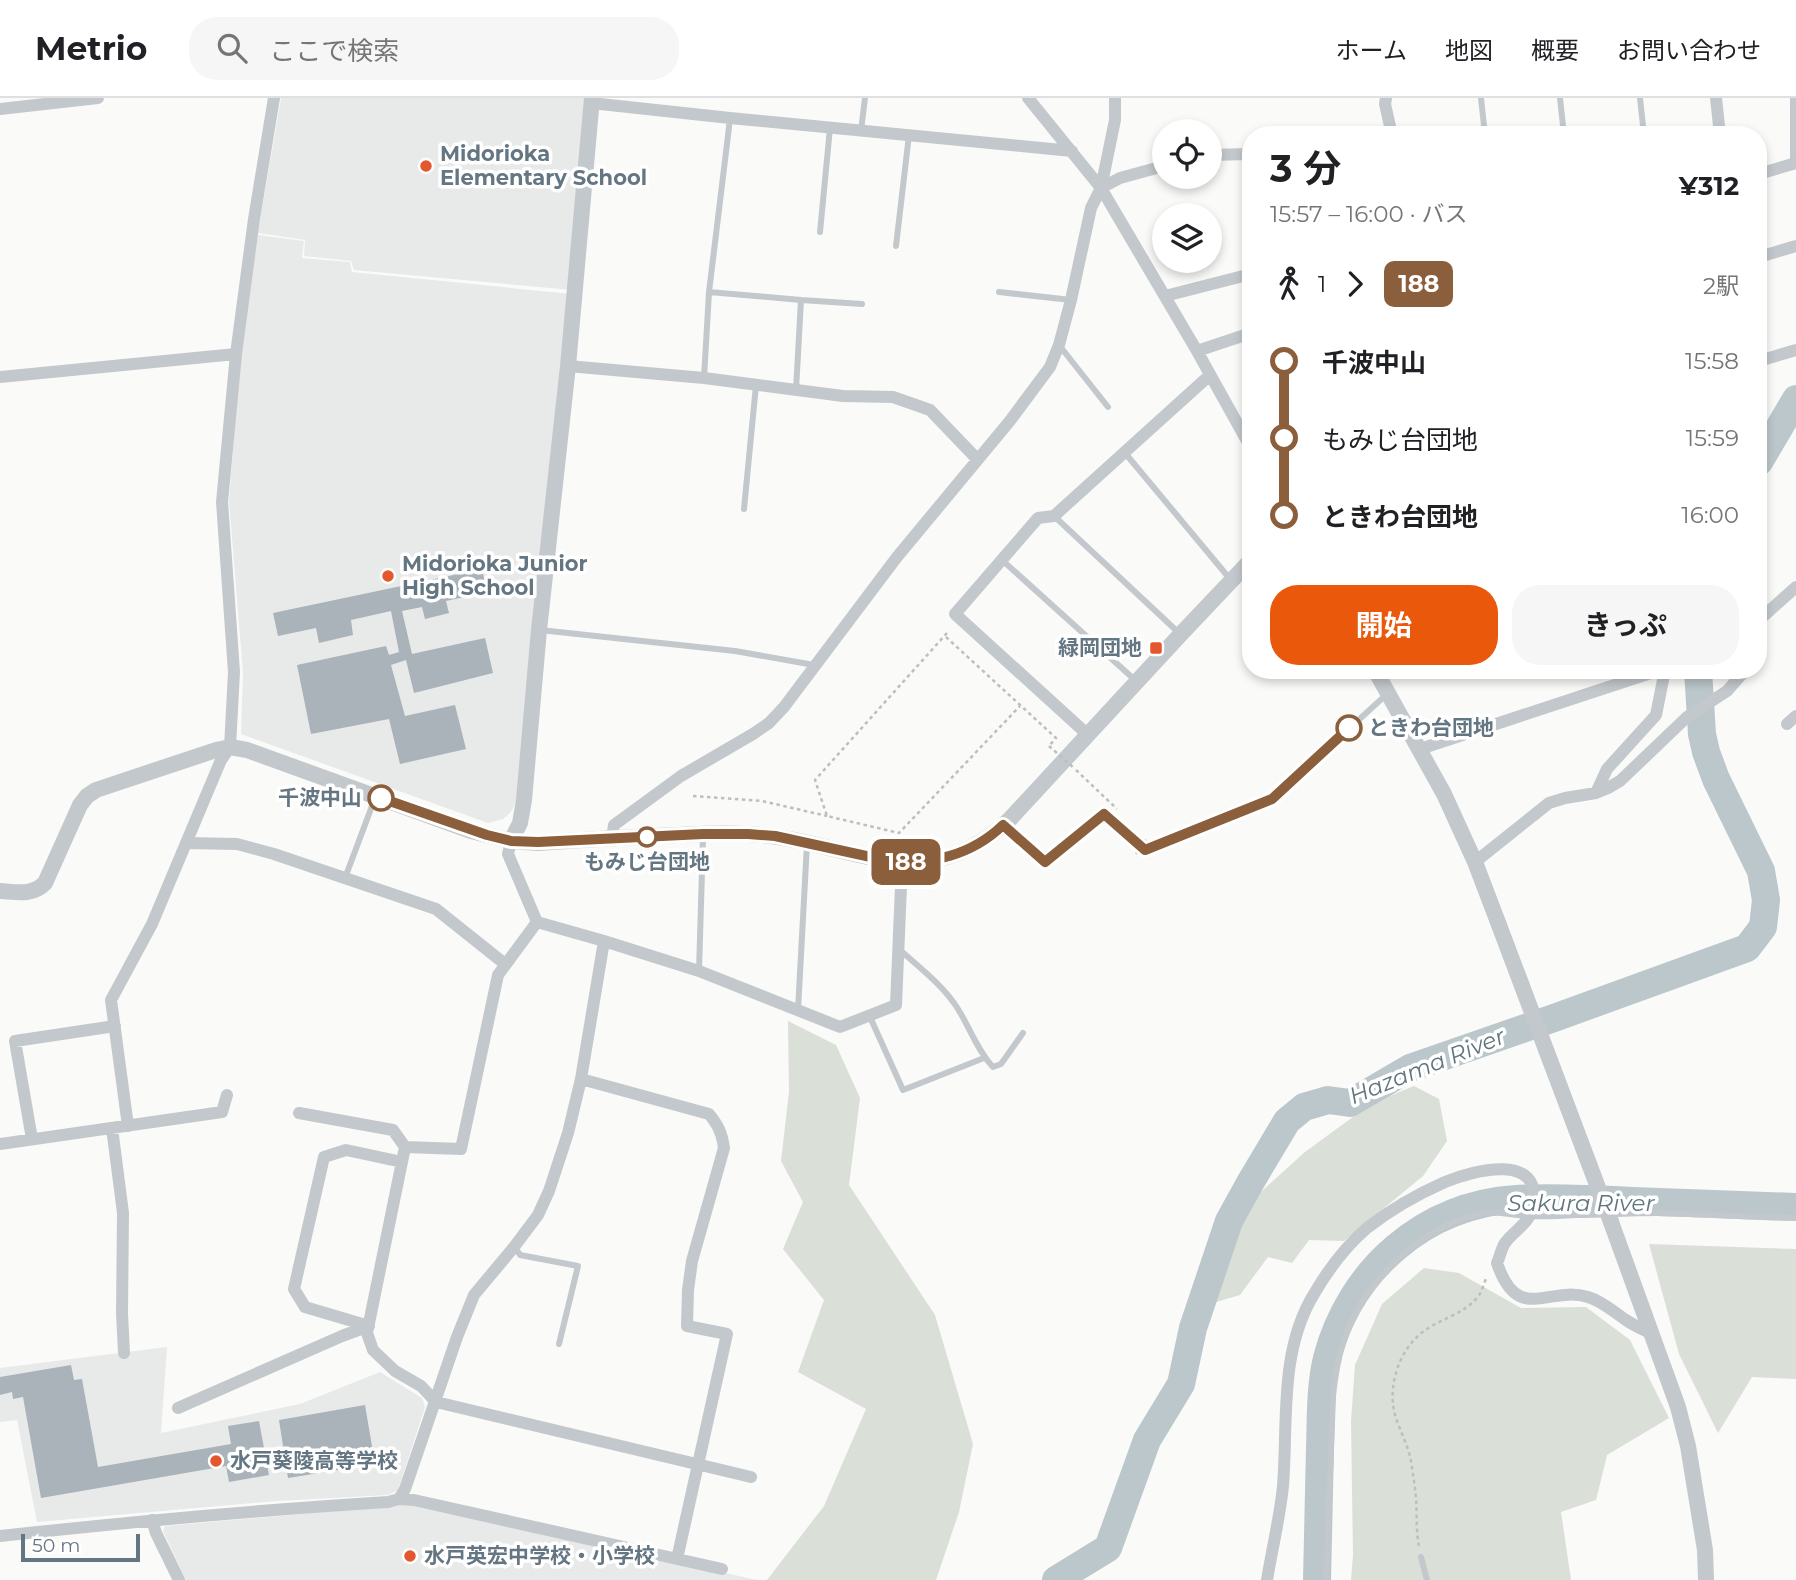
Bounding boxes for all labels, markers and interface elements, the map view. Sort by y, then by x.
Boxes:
search box [189,17,679,80]
text: Metrio [35,28,147,68]
icon: search [213,29,251,67]
text: ここで検索 [269,35,399,67]
text: ホーム [1336,36,1407,65]
text: 地図 [1445,36,1493,65]
text: 概要 [1531,36,1579,65]
text: お問い合わせ [1617,36,1761,65]
map controls [1152,119,1222,273]
button: locate [1152,119,1222,189]
place label: Midorioka Elementary School [440,141,647,190]
text: 3 分 [1270,145,1341,192]
marker: Midorioka Elementary School [418,158,434,174]
text: ¥312 [1679,170,1739,202]
text: 15:57 – 16:00 · バス [1270,200,1467,228]
button: layers [1152,203,1222,273]
icon: walk [1270,265,1308,303]
icon: forward [1336,265,1374,303]
text: 188 [1398,269,1439,298]
text: 1 [1318,270,1326,298]
text: 2駅 [1703,272,1739,300]
text: 千波中山 [1322,347,1426,379]
text: 15:58 [1685,347,1739,375]
text: もみじ台団地 [1322,424,1478,456]
text: 15:59 [1686,424,1739,452]
text: ときわ台団地 [1322,501,1478,533]
text: 16:00 [1681,501,1739,529]
place label: Midorioka Junior High School [402,551,588,600]
marker: Midorioka Junior High School [380,568,396,584]
button: 開始 [1270,585,1498,665]
button: きっぷ [1512,585,1739,665]
place label: 緑岡団地 [1058,635,1142,660]
marker: 緑岡団地 [1148,640,1164,656]
marker: ときわ台団地 [1336,715,1362,741]
place label: ときわ台団地 [1368,715,1494,740]
place label: 千波中山 [278,785,362,810]
marker: 千波中山 [368,785,394,811]
marker: もみじ台団地 [637,827,657,847]
line badge: 188 [866,839,946,885]
text: 188 [885,847,927,876]
place label: もみじ台団地 [584,849,710,874]
water label: Hazama River [1345,1022,1510,1110]
water label: Sakura River [1507,1189,1655,1217]
place label: 水戸葵陵高等学校 [230,1448,398,1473]
marker: 水戸葵陵高等学校 [208,1453,224,1469]
scale bar [21,1531,140,1563]
text: 50 m [32,1534,80,1557]
place label: 水戸英宏中学校・小学校 [424,1543,655,1568]
marker: 水戸英宏中学校・小学校 [402,1548,418,1564]

